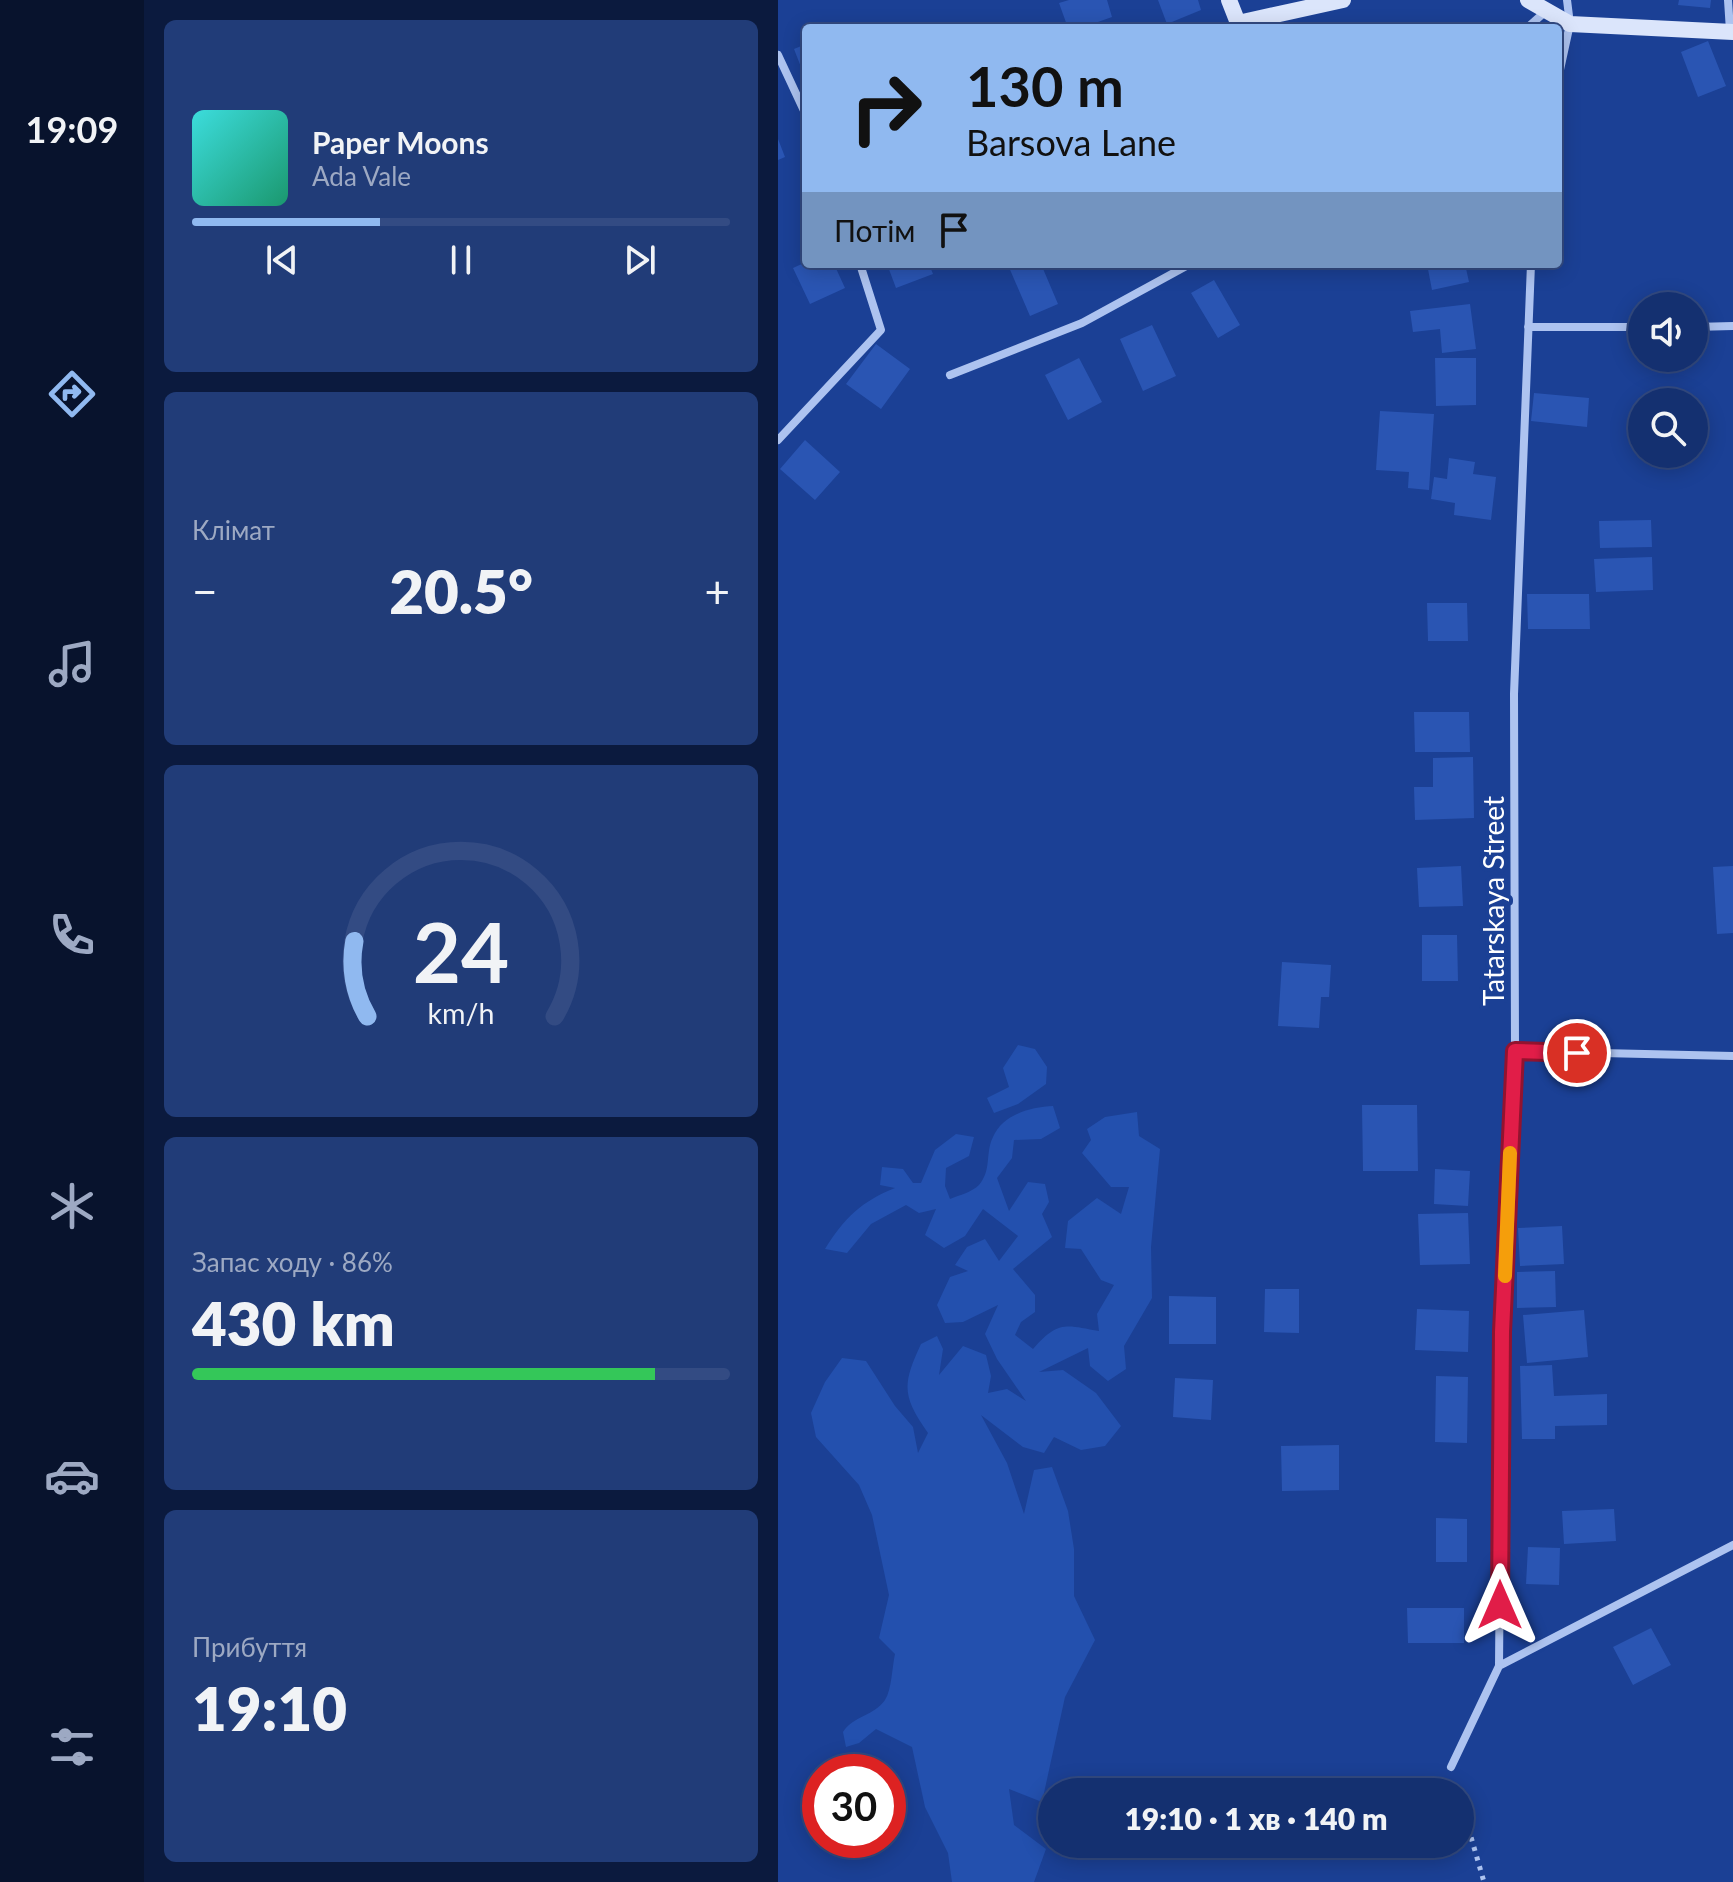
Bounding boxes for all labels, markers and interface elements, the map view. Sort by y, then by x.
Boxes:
text: 130 m [966,52,1124,119]
icon: right [834,56,938,160]
text: 19:09 [26,107,118,151]
text: Barsova Lane [966,120,1176,164]
text: Paper Moons [312,124,489,160]
text: Ada Vale [312,160,411,192]
icon: arrive [932,208,976,252]
text: Потім [834,212,916,248]
icon: previous [260,238,304,282]
icon: pause [439,238,483,282]
icon: next [618,238,662,282]
map controls [1628,292,1708,468]
button: sound [1628,292,1708,372]
icon: directions [44,366,100,422]
button: search [1628,388,1708,468]
text: Клімат [192,514,275,546]
text: 20.5° [389,555,533,627]
text: − [192,565,218,617]
text: + [704,565,730,617]
icon: music [44,636,100,692]
street label: Tatarskaya Street [1476,796,1510,1006]
text: 24 [413,901,509,1001]
icon: phone [44,907,100,963]
text: km/h [428,996,494,1030]
pin [1543,1019,1611,1087]
icon: arrive [1555,1031,1599,1075]
icon: climate [44,1178,100,1234]
text: Запас ходу · 86% [192,1246,393,1278]
text: 430 km [192,1287,395,1359]
icon: car [44,1448,100,1504]
position arrow [1458,1563,1542,1647]
text: Прибуття [192,1631,307,1663]
text: 19:10 [192,1672,347,1744]
icon: filters [44,1719,100,1775]
speed limit sign: 30 [802,1754,906,1858]
text: 19:10 · 1 хв · 140 m [1124,1800,1388,1836]

